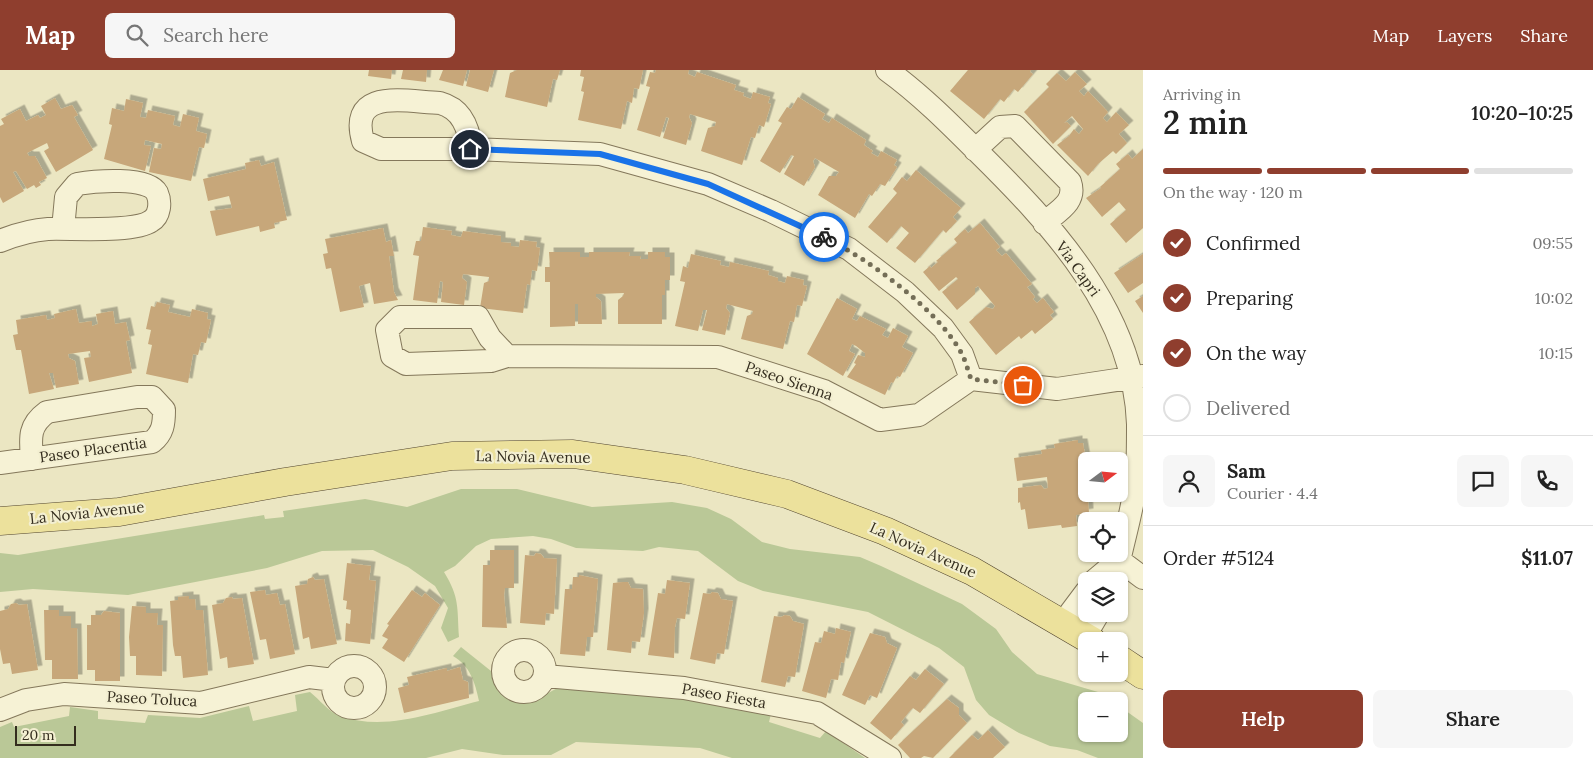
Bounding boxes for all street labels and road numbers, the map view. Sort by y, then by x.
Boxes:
street label: Via Capri [1052,237,1105,300]
street label: Paseo Sienna [743,357,836,404]
street label: Paseo Placentia [38,433,148,466]
street label: La Novia Avenue [475,446,591,467]
street label: La Novia Avenue [29,497,145,528]
street label: La Novia Avenue [867,517,980,582]
street label: Paseo Fiesta [680,679,768,712]
street label: Paseo Toluca [106,687,198,710]

